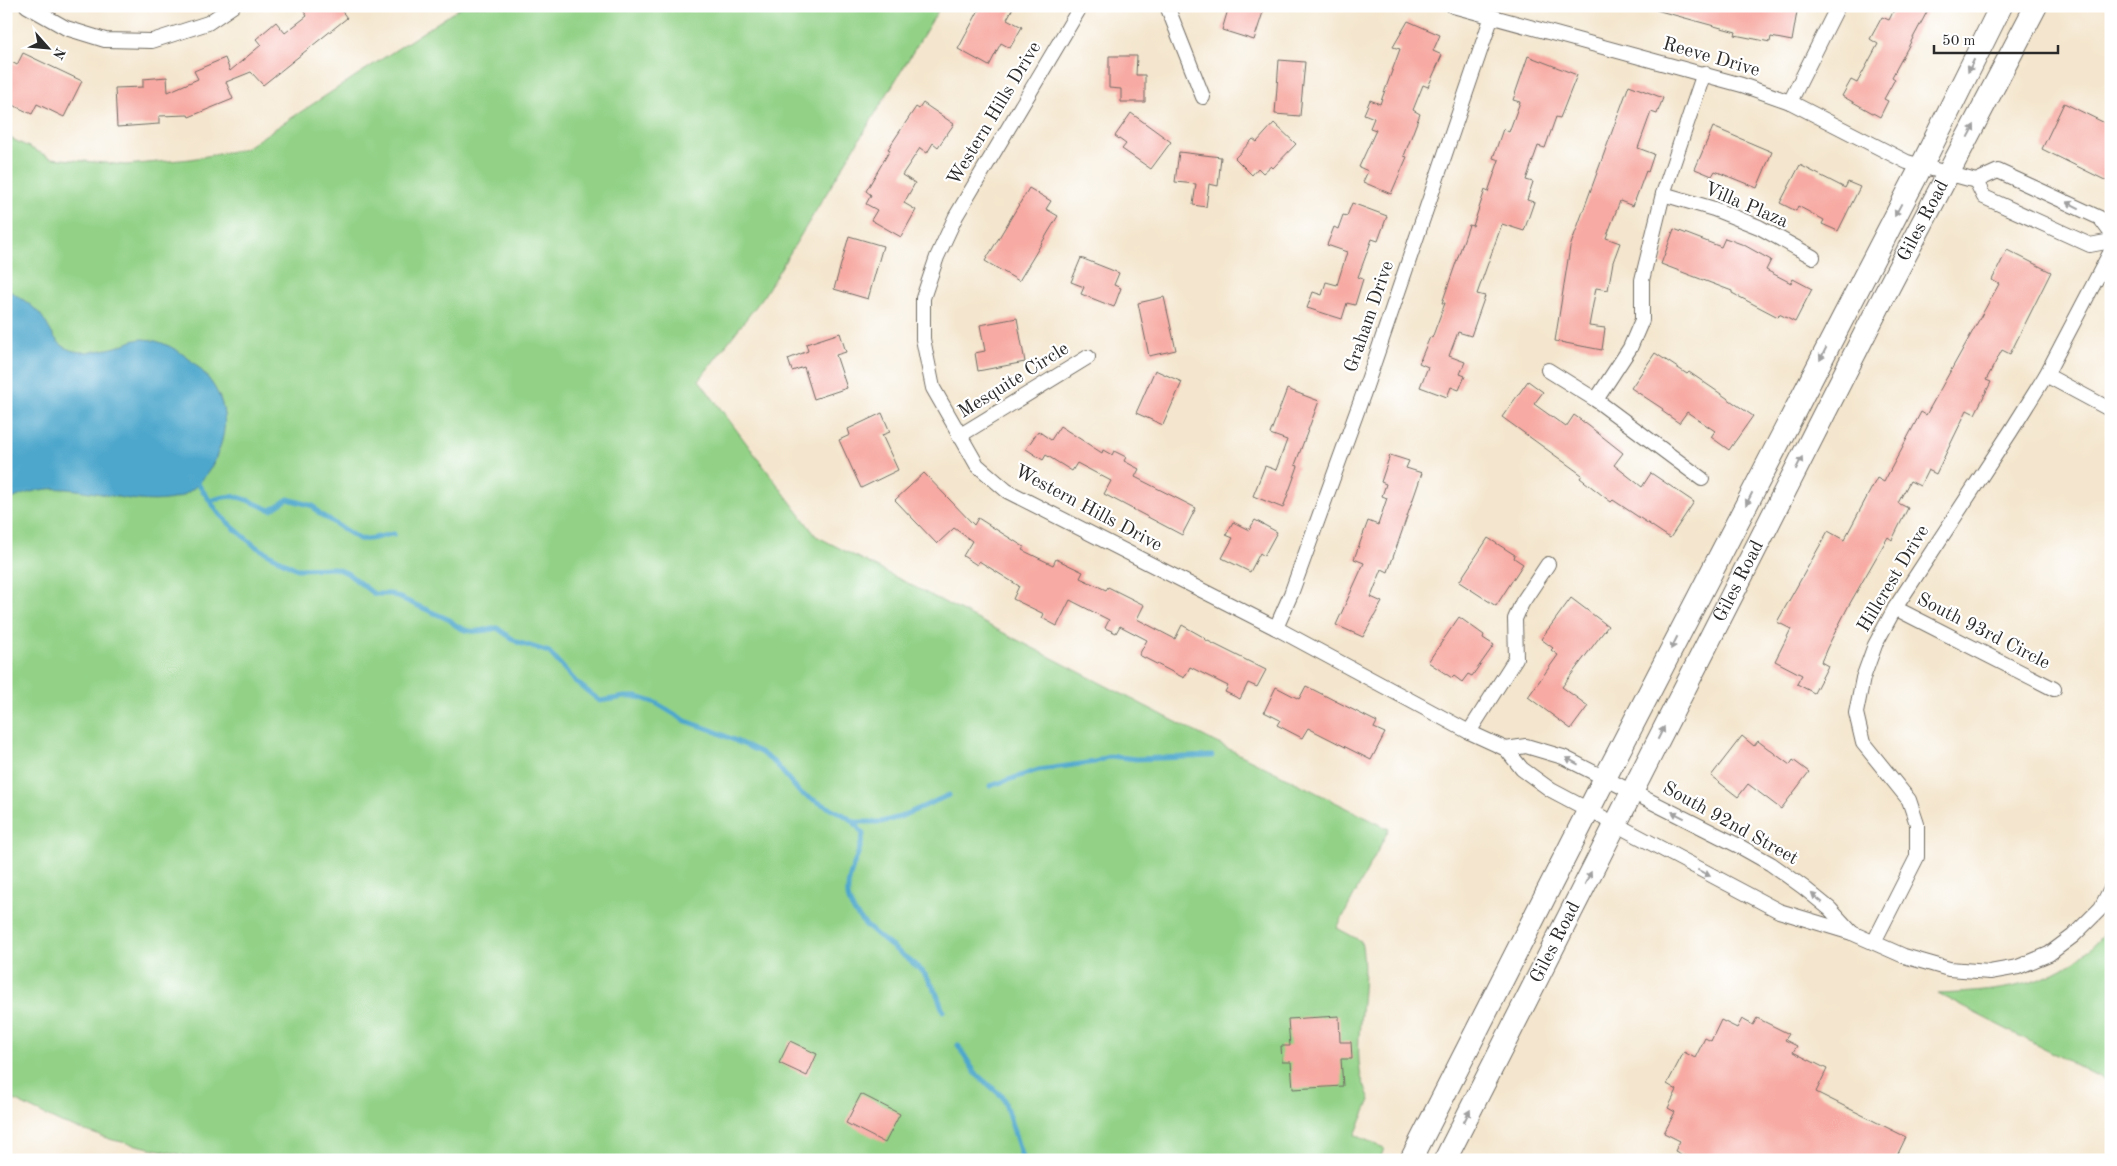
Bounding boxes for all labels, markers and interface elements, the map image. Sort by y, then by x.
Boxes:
north arrow [22,22,72,72]
scale bar [1934,22,2058,54]
text: 50 m [1942,34,1976,49]
street label: Reeve Drive [1660,35,1762,81]
street label: Western Hills Drive [945,39,1045,189]
text: N [50,46,67,62]
one-way arrow [1967,58,1975,73]
one-way arrow [1967,124,1975,138]
street label: Giles Road [1894,177,1952,265]
street label: Villa Plaza [1701,180,1791,232]
one-way arrow [2065,201,2080,209]
one-way arrow [1894,203,1902,217]
street label: Graham Drive [1342,259,1398,375]
street label: Mesquite Circle [955,339,1073,423]
one-way arrow [1819,347,1827,361]
one-way arrow [1795,456,1803,471]
street label: Western Hills Drive [1011,462,1165,556]
one-way arrow [1745,491,1753,506]
street label: Hillcrest Drive [1855,522,1933,636]
street label: Giles Road [1710,538,1768,625]
street label: South 93rd Circle [1913,590,2053,674]
one-way arrow [1670,636,1678,650]
one-way arrow [1657,725,1665,740]
one-way arrow [1566,757,1579,766]
street label: South 92nd Street [1659,779,1801,869]
one-way arrow [1671,811,1686,819]
one-way arrow [1697,869,1711,877]
one-way arrow [1584,870,1592,885]
one-way arrow [1811,893,1824,904]
street label: Giles Road [1527,899,1584,986]
one-way arrow [1463,1109,1471,1123]

